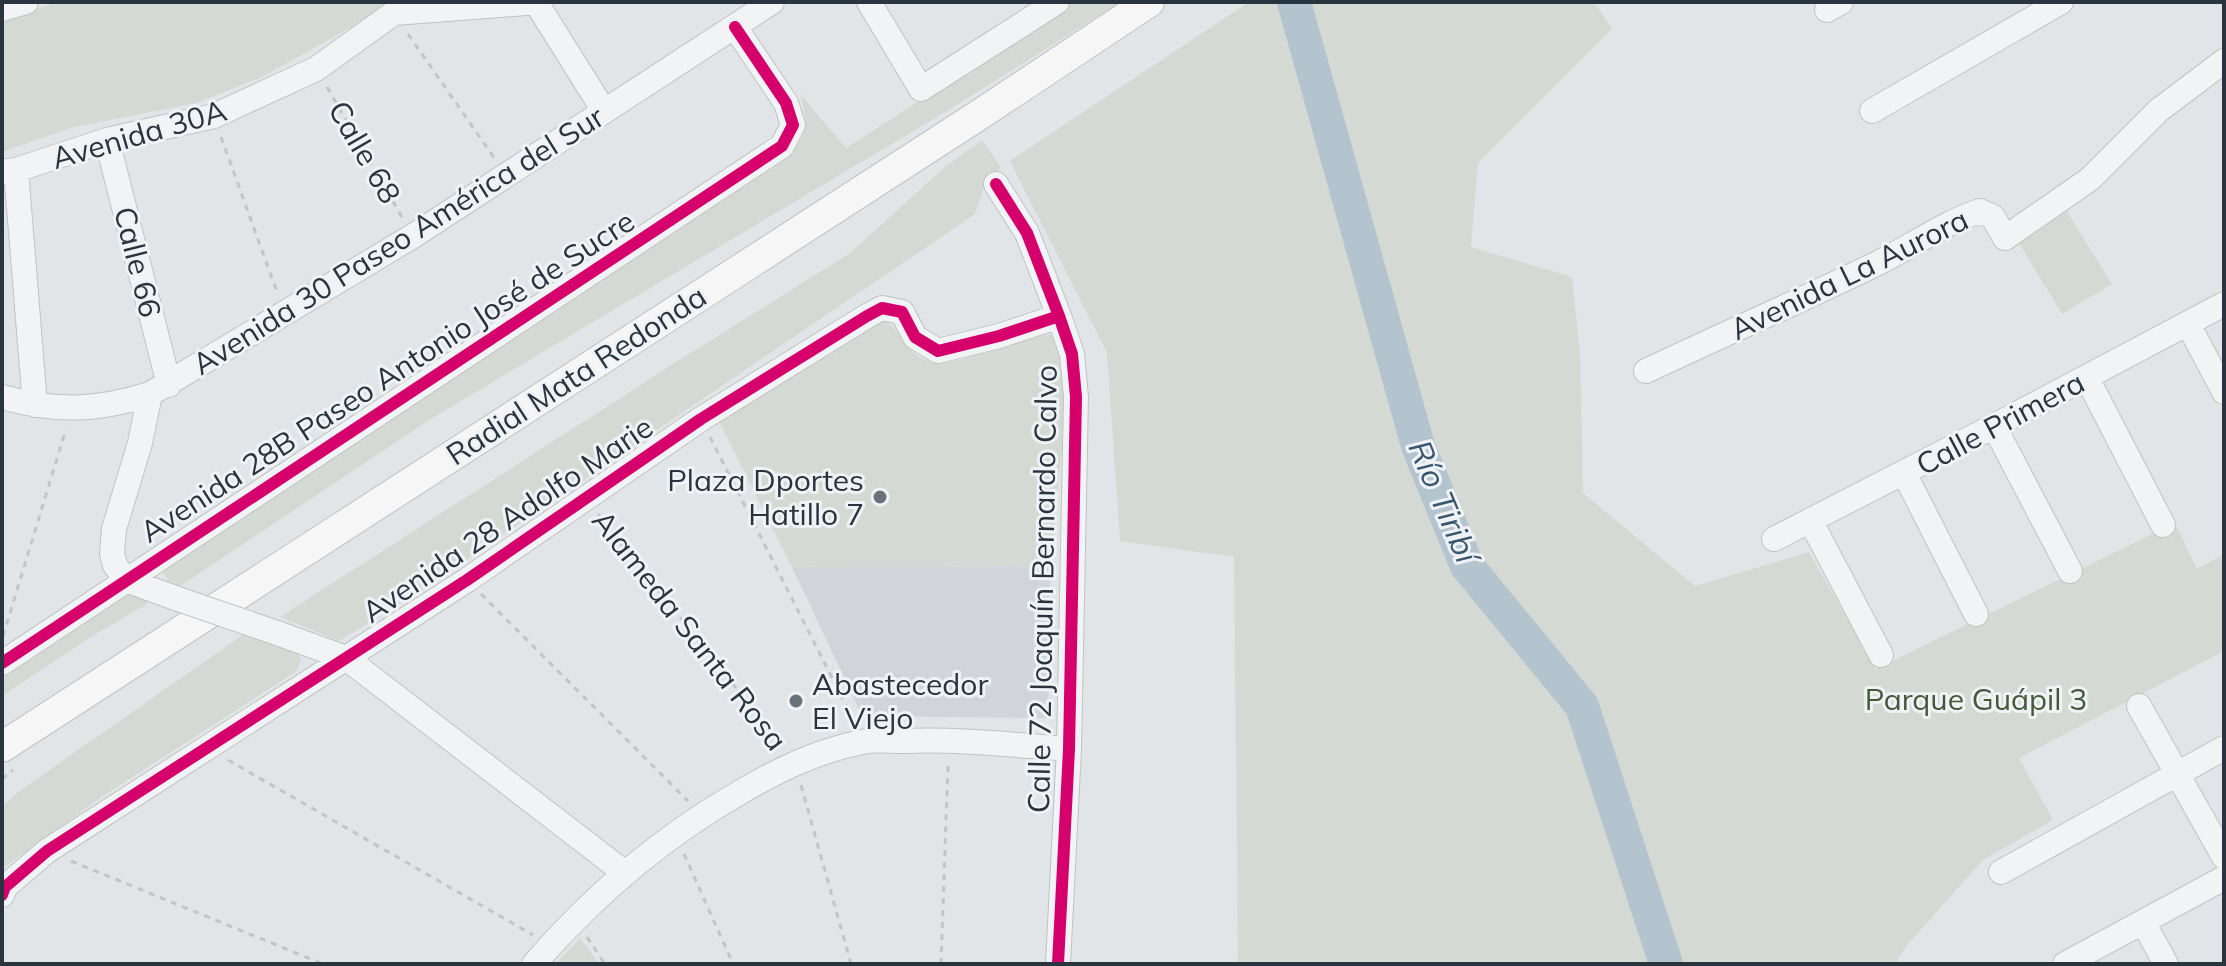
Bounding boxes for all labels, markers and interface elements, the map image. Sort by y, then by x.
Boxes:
street label: Avenida 30A [47,91,231,177]
street label: Calle 68 [320,94,410,210]
street label: Avenida 30 Paseo América del Sur [185,97,611,383]
street label: Avenida La Aurora [1724,200,1974,348]
street label: Avenida 28B Paseo Antonio José de Sucre [133,202,641,550]
street label: Calle 66 [106,203,170,321]
street label: Radial Mata Redonda [439,277,713,473]
street label: Calle Primera [1909,363,2091,483]
street label: Calle 72 Joaquín Bernardo Calvo [1019,365,1065,813]
street label: Avenida 28 Adolfo Marie [354,407,660,631]
water label: Río Tiribí [1400,434,1489,572]
place label: Plaza Dportes Hatillo 7 [667,461,864,533]
marker: Plaza Dportes Hatillo 7 [871,488,889,506]
street label: Alameda Santa Rosa [584,502,796,758]
place label: Abastecedor El Viejo [812,665,988,737]
park label: Parque Guápil 3 [1865,680,2087,718]
marker: Abastecedor El Viejo [787,692,805,710]

